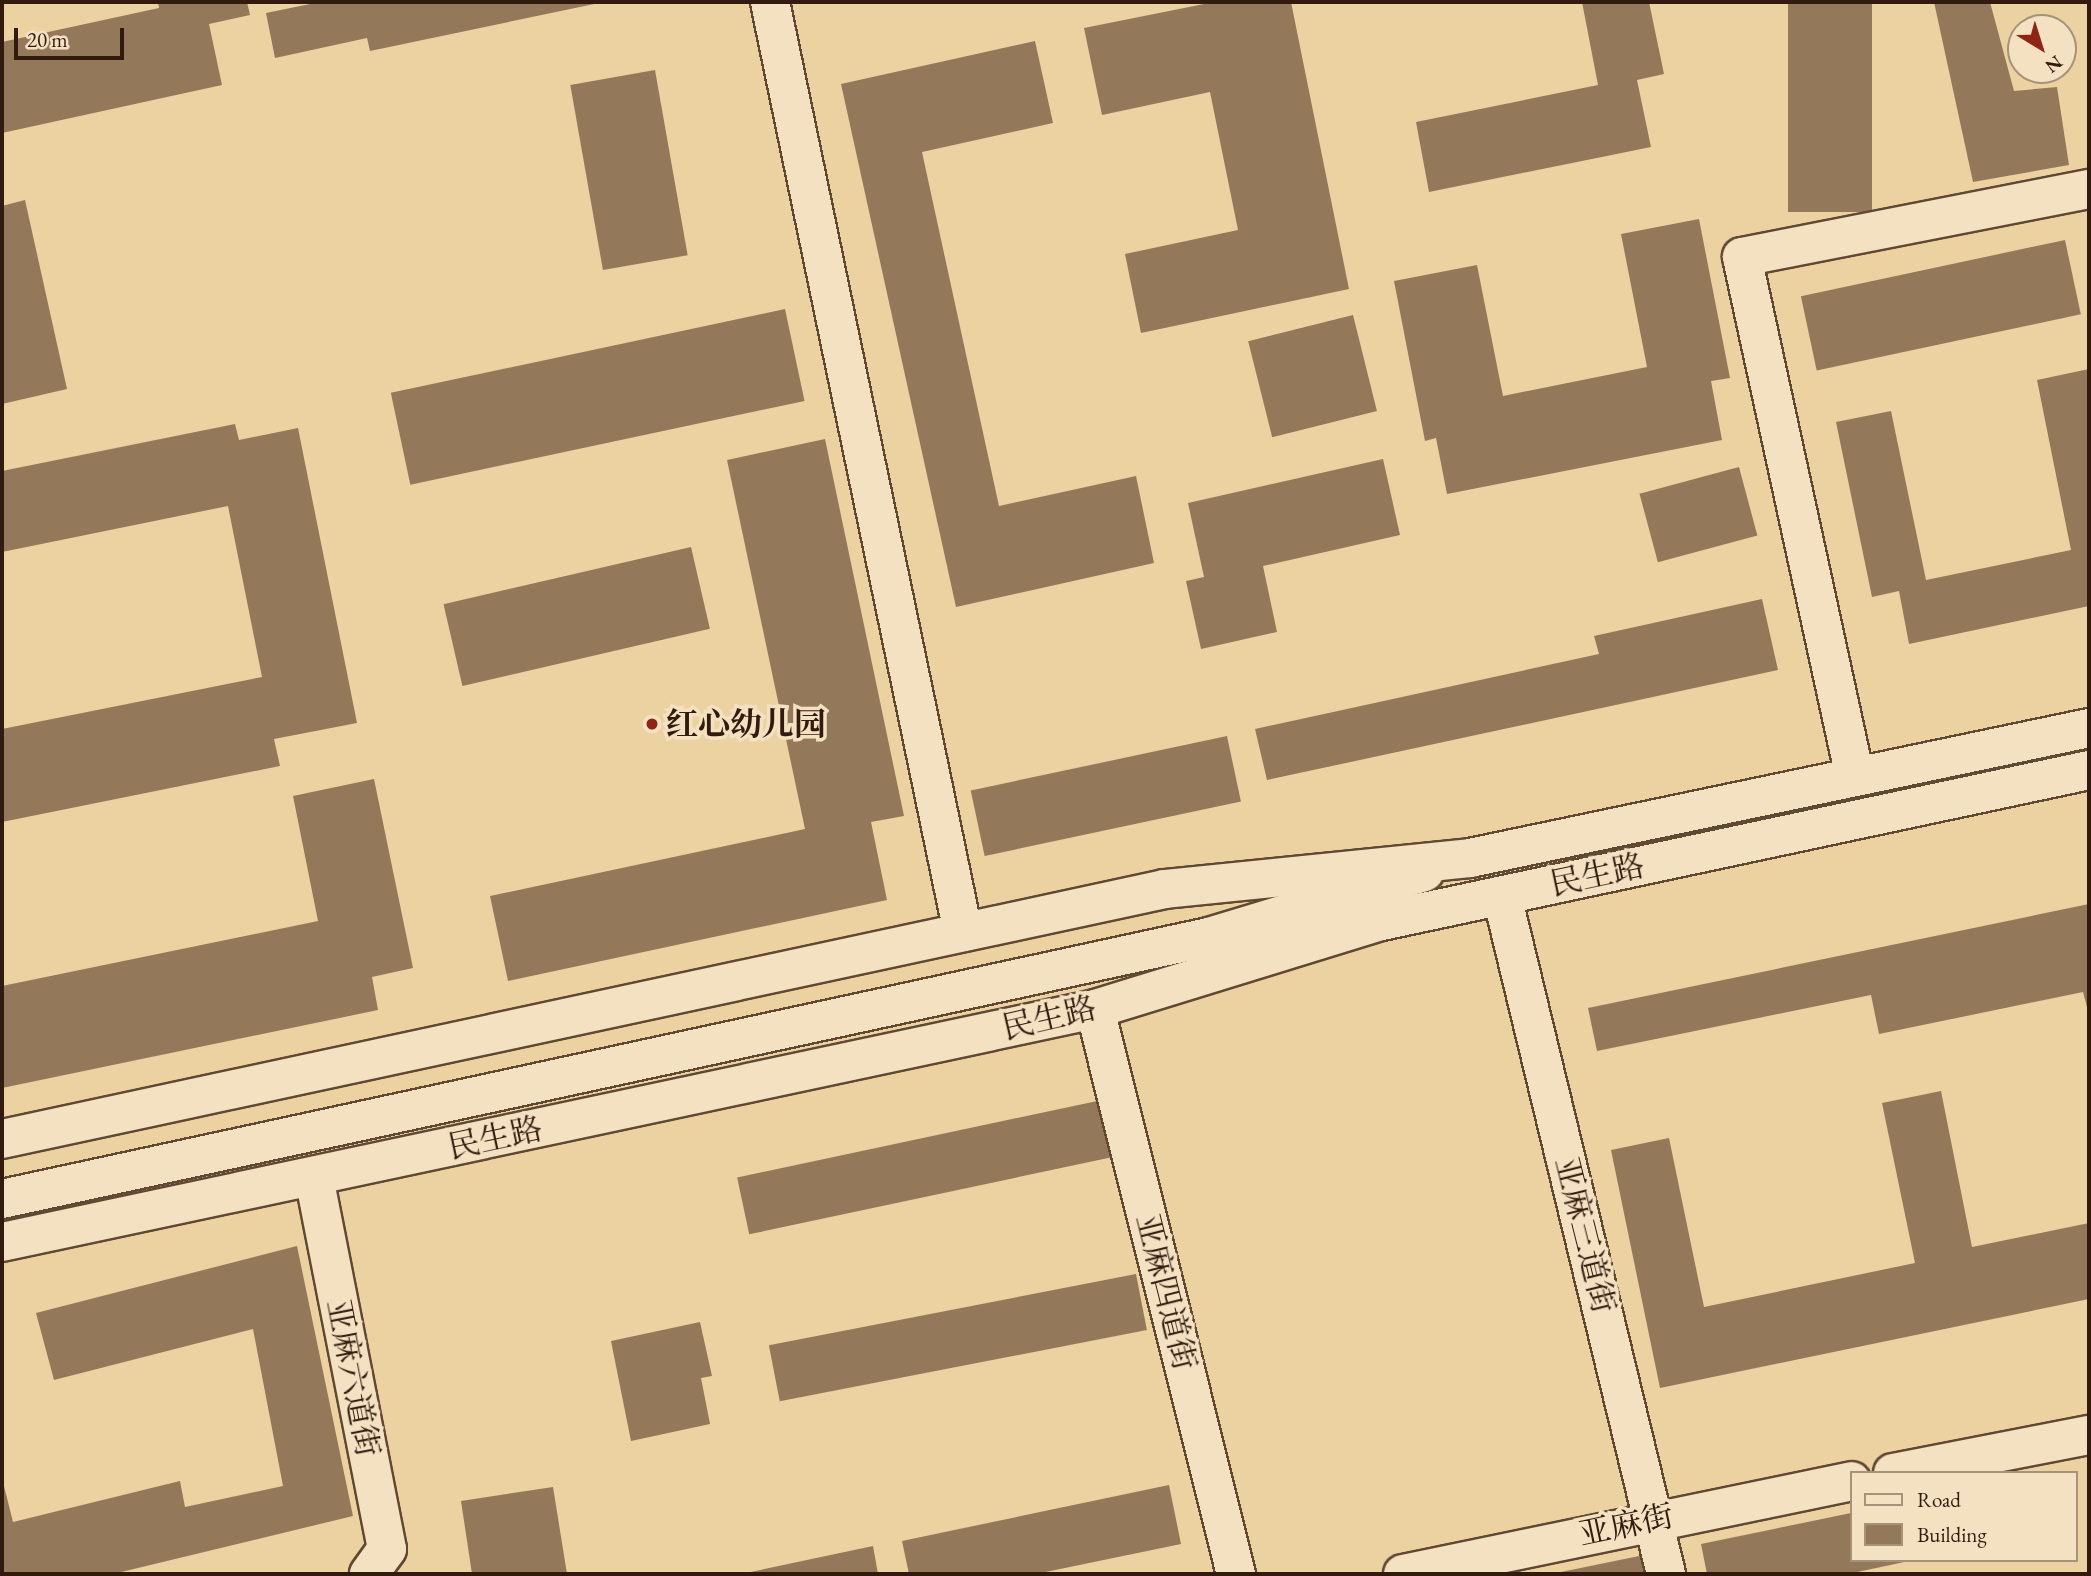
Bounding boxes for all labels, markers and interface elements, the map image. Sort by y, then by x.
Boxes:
scale bar [18,14,128,58]
north arrow [2007,14,2077,84]
text: 20 m [27,26,68,53]
text: N [2040,50,2068,79]
place label: 红心幼儿园 [666,705,826,743]
marker: 红心幼儿园 [644,716,660,732]
street label: 民生路 [1546,846,1648,904]
street label: 民生路 [998,988,1100,1048]
street label: 民生路 [444,1109,546,1167]
street label: 亚麻三道街 [1547,1153,1623,1317]
street label: 亚麻四道街 [1128,1210,1204,1374]
street label: 亚麻六道街 [319,1296,387,1460]
legend [1850,1471,2077,1562]
text: Road [1917,1486,1961,1513]
street label: 亚麻街 [1575,1496,1677,1554]
text: Building [1917,1521,1987,1548]

